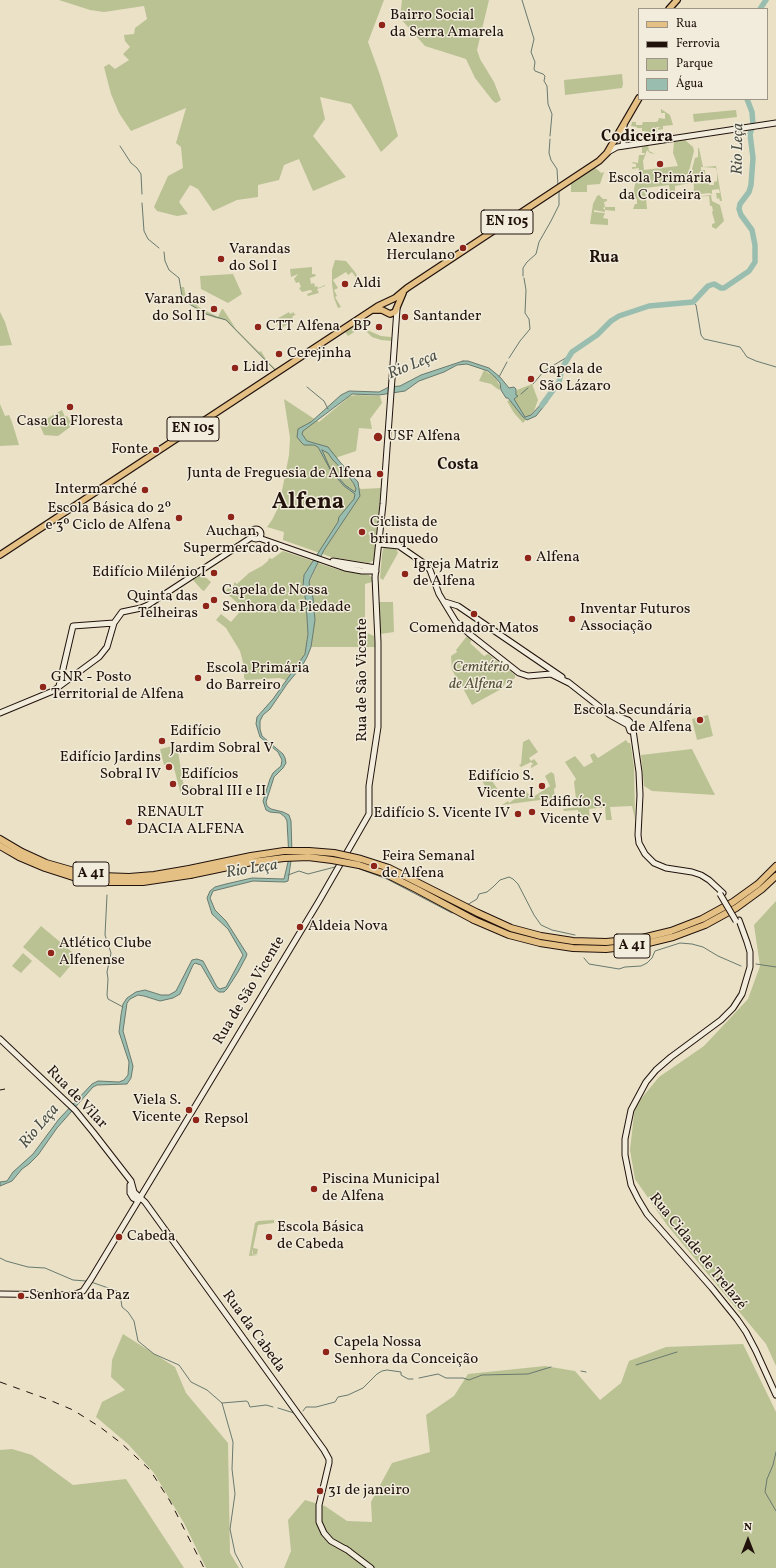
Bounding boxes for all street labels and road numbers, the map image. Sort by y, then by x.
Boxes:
road number: EN 105 [481,210,533,234]
road number: EN 105 [167,417,219,441]
street label: Rua de São Vicente [354,618,372,742]
road number: A 41 [73,862,109,886]
street label: Rua de São Vicente [210,933,290,1049]
road number: A 41 [614,934,650,958]
street label: Rua de Vilar [42,1063,110,1133]
street label: Rua Cidade de Trelazé [644,1190,750,1314]
street label: Rua da Cabeda [217,1288,289,1376]

